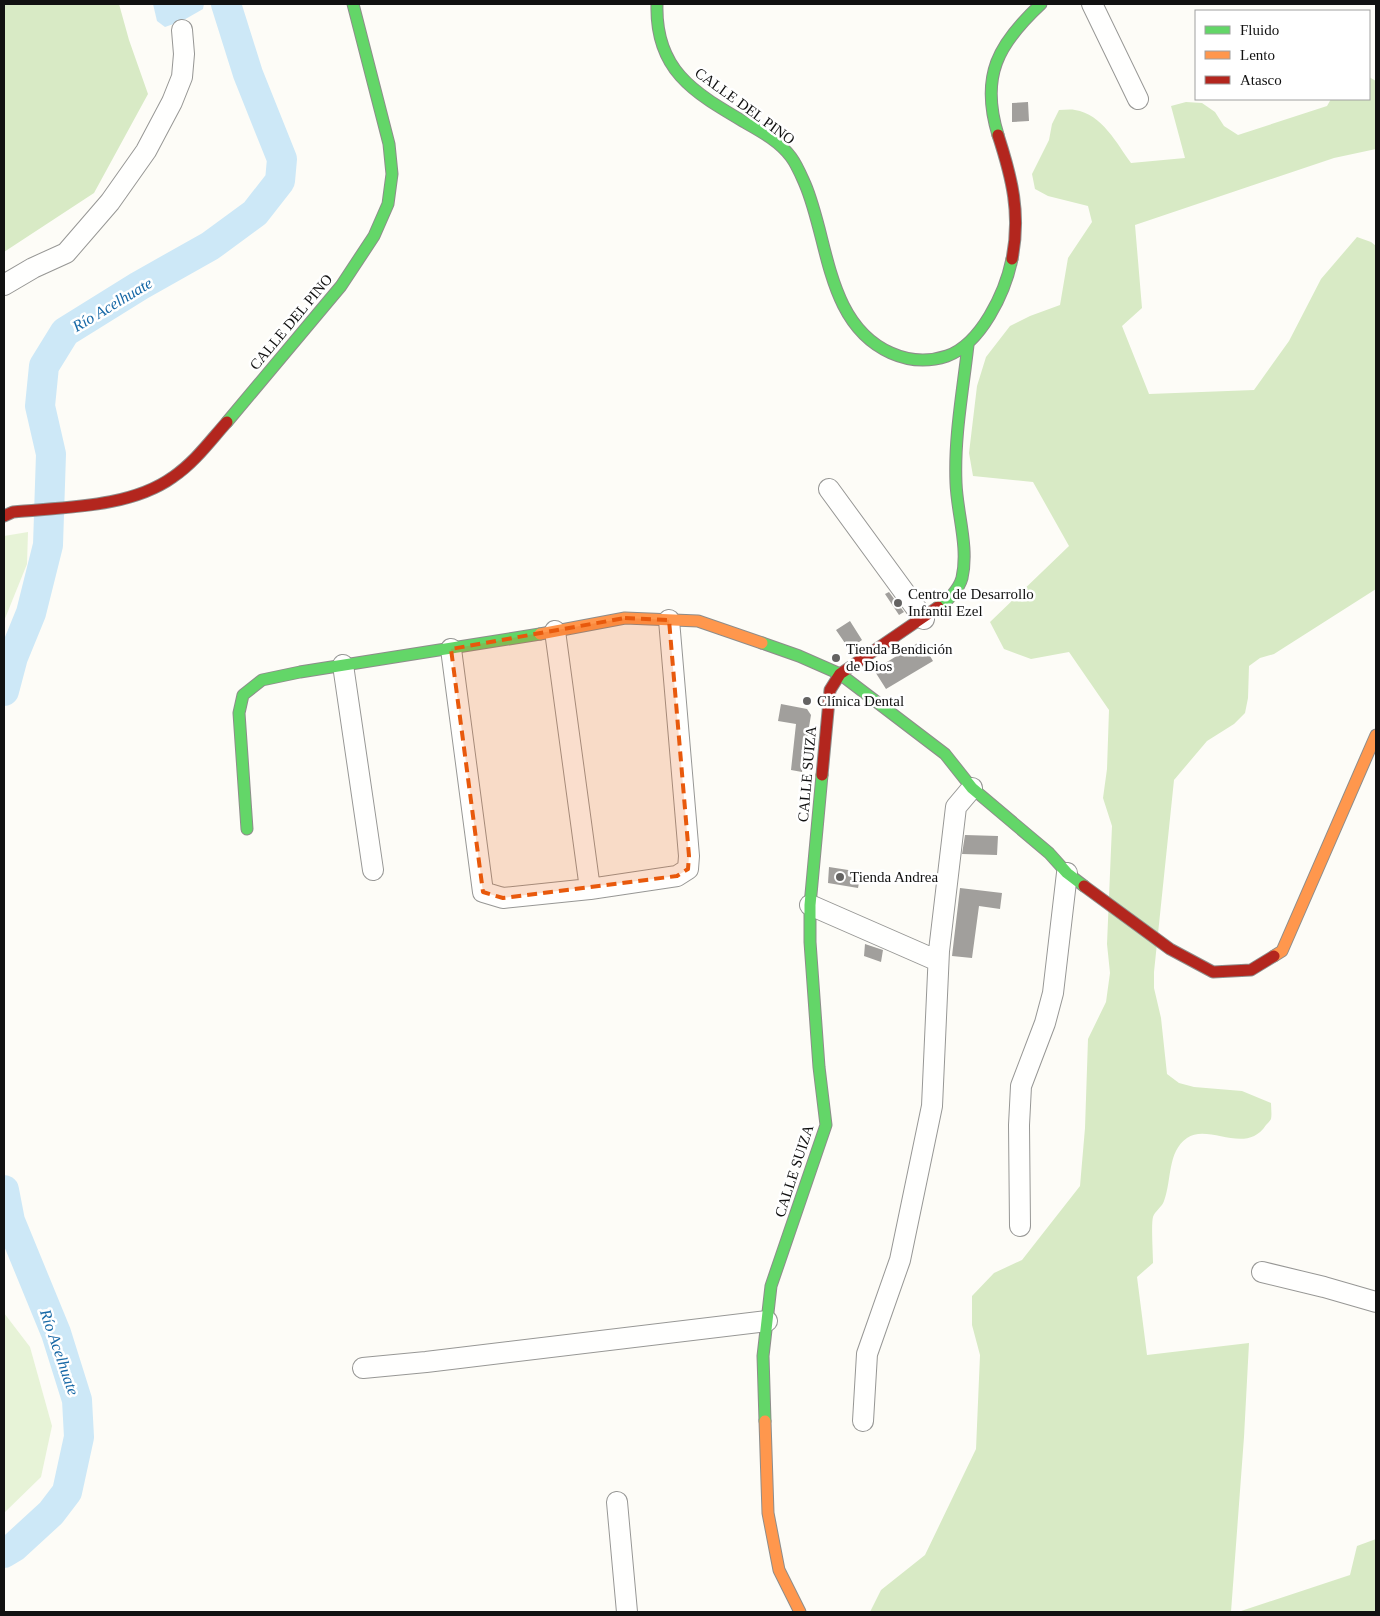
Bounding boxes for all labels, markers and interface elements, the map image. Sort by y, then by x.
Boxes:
legend [1195,10,1370,100]
text: Fluido [1240,22,1279,38]
text: Lento [1240,47,1275,63]
street label: CALLE DEL PINO [692,64,798,148]
text: Atasco [1240,72,1282,88]
street label: CALLE DEL PINO [246,271,336,373]
water label: Río Acelhuate [68,274,155,335]
place label: Centro de Desarrollo Infantil Ezel [908,586,1034,619]
marker: Centro de Desarrollo Infantil Ezel [892,597,904,609]
place label: Tienda Bendición de Dios [846,641,953,674]
marker: Tienda Bendición de Dios [830,652,842,664]
place label: Clínica Dental [817,693,904,709]
marker: Clínica Dental [801,695,813,707]
street label: CALLE SUIZA [795,725,819,823]
place label: Tienda Andrea [850,869,939,885]
marker: Tienda Andrea [834,871,846,883]
street label: CALLE SUIZA [772,1123,817,1219]
water label: Río Acelhuate [37,1306,82,1397]

